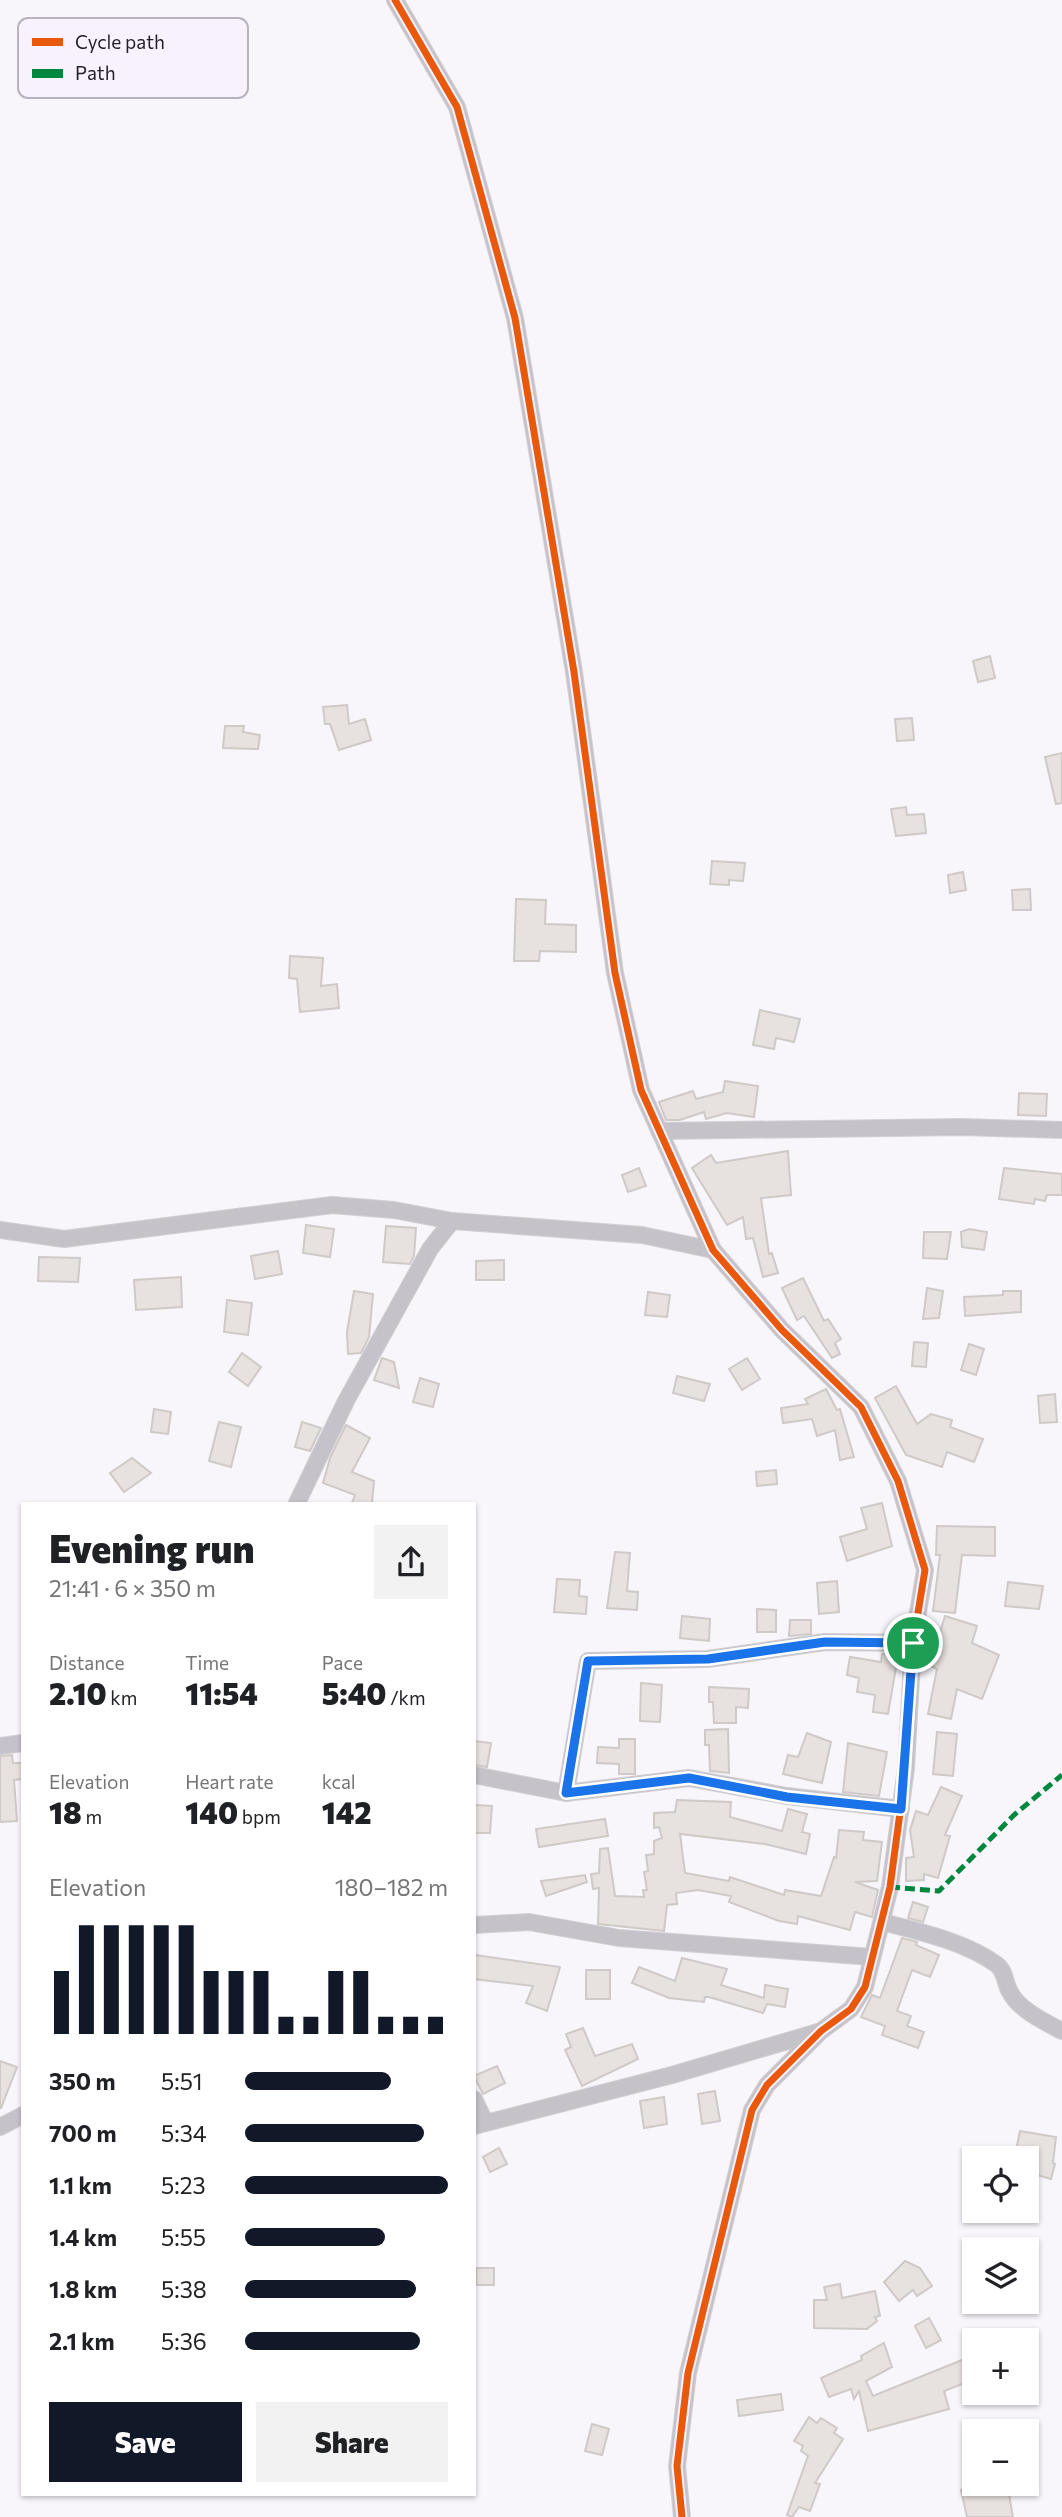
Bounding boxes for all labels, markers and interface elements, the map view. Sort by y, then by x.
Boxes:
legend [18,18,248,98]
text: Cycle path [75,30,165,53]
text: Path [75,61,116,84]
text: Evening run [49,1524,255,1571]
button: share [374,1525,448,1599]
text: 21:41 · 6 × 350 m [49,1574,216,1602]
pin [883,1613,943,1673]
icon: arrive [894,1624,932,1662]
text: Distance [49,1651,125,1674]
text: Time [185,1651,229,1674]
text: Pace [322,1651,363,1674]
text: 2.10 [49,1674,107,1711]
text: 11:54 [185,1674,258,1711]
text: 5:40 [322,1674,387,1711]
text: km [107,1686,137,1709]
text: /km [387,1686,425,1709]
text: Elevation [49,1770,129,1793]
text: Heart rate [185,1770,274,1793]
text: kcal [322,1770,356,1793]
text: 18 [49,1793,82,1830]
text: 140 [185,1793,238,1830]
text: 142 [322,1793,372,1830]
text: m [82,1805,102,1828]
text: bpm [238,1805,281,1828]
text: Elevation [49,1873,146,1901]
text: 180–182 m [335,1873,448,1901]
text: 350 m [49,2067,116,2095]
text: 5:51 [161,2067,203,2095]
text: 700 m [49,2119,117,2147]
text: 5:34 [161,2119,207,2147]
map controls [962,2146,1039,2496]
button: locate [962,2146,1039,2223]
text: 1.1 km [49,2171,112,2199]
text: 5:23 [161,2171,206,2199]
text: 1.4 km [49,2223,117,2251]
text: 5:55 [161,2223,206,2251]
button: layers [962,2237,1039,2314]
text: 1.8 km [49,2275,117,2303]
text: 5:38 [161,2275,207,2303]
text: 2.1 km [49,2327,115,2355]
text: 5:36 [161,2327,207,2355]
button: + [962,2328,1039,2405]
button: Save [49,2402,242,2482]
button: Share [256,2402,448,2482]
button: − [962,2419,1039,2496]

